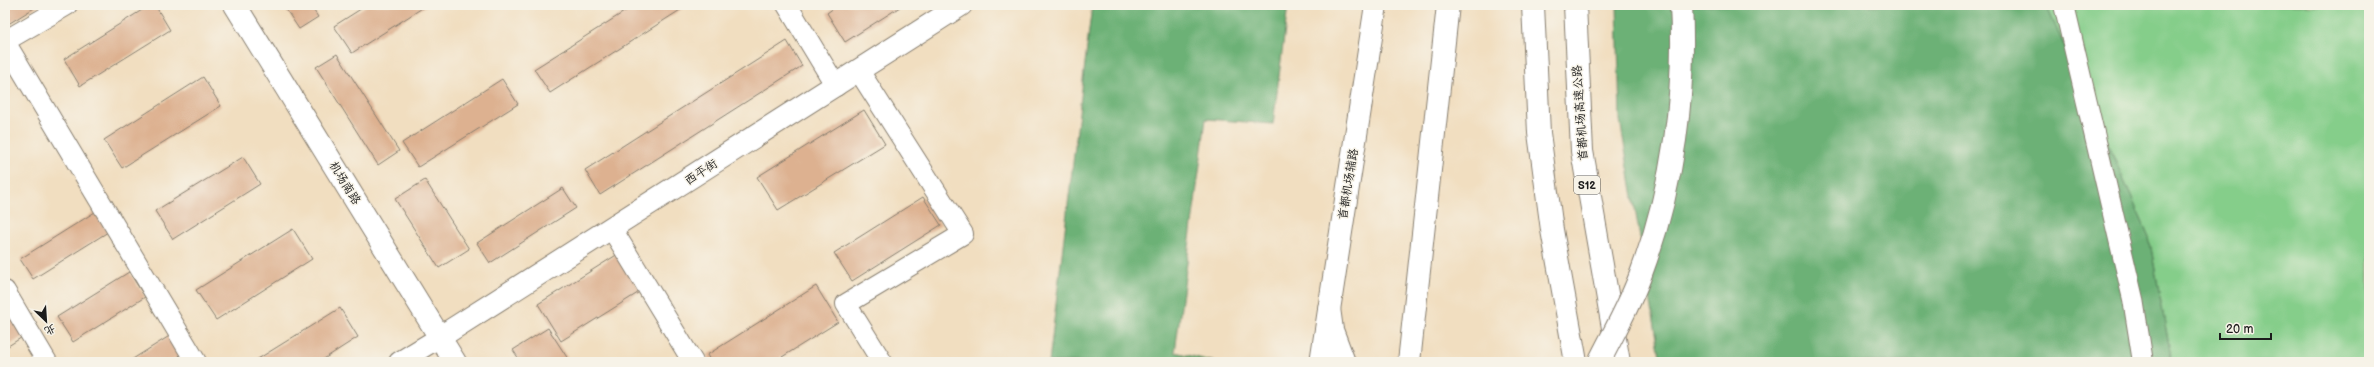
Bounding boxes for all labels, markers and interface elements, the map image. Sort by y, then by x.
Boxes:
street label: 首都机场高速公路 [1570,65,1591,161]
street label: 首都机场辅路 [1335,147,1362,221]
street label: 西平街 [682,156,720,189]
street label: 机场南路 [325,159,364,208]
road number: S12 [1574,176,1600,194]
north arrow [26,301,66,341]
scale bar [2220,315,2271,341]
text: 北 [42,321,58,338]
text: 20 m [2226,322,2253,337]

